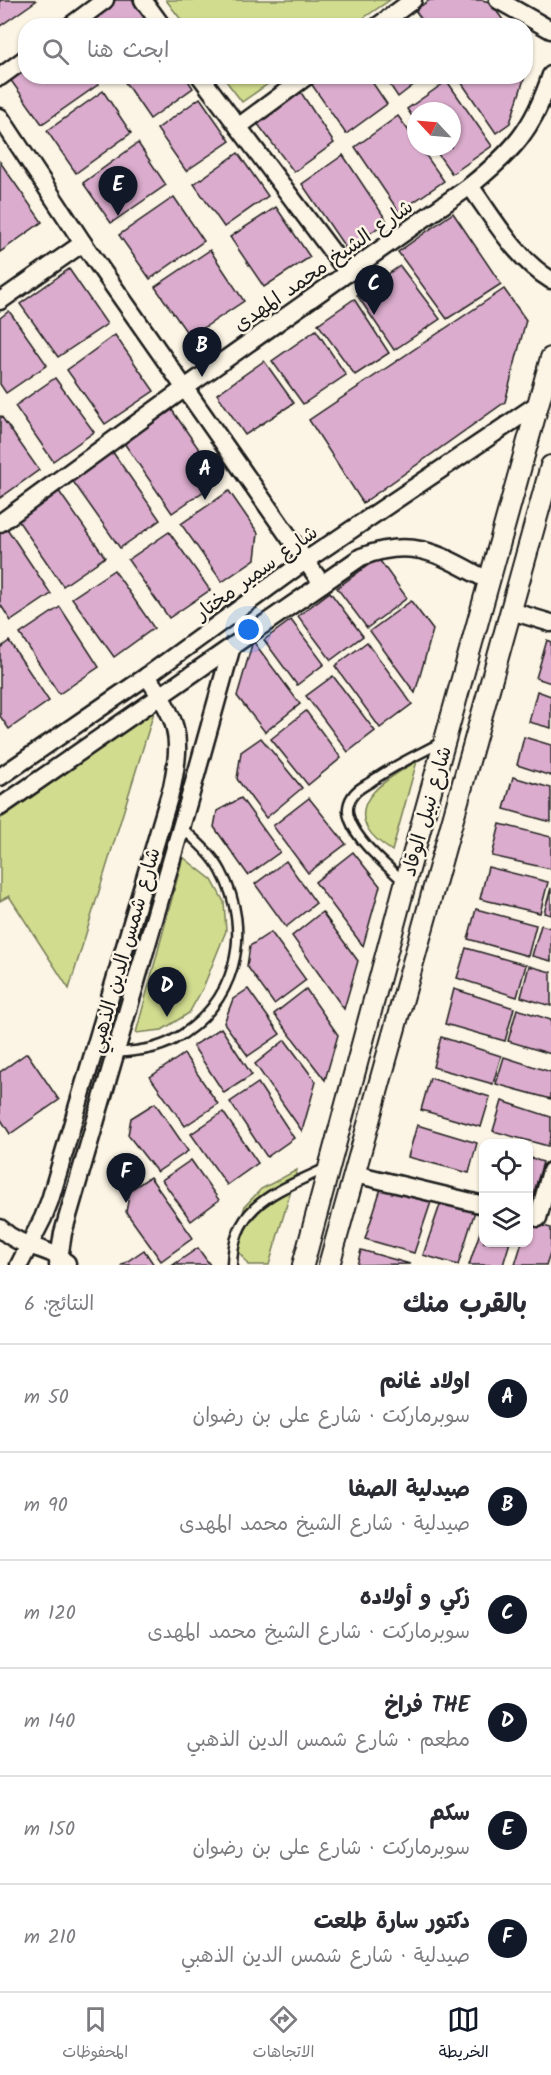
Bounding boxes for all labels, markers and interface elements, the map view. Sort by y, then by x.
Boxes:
search box [18,18,533,84]
text: ابحث هنا [87,34,169,69]
icon: search [39,35,72,68]
north arrow [407,102,461,156]
pin: E [98,166,138,216]
street label: شارع الشيخ محمد المهدى [227,192,421,341]
pin: C [354,266,394,315]
pin: B [182,328,222,377]
pin: A [186,450,224,500]
street label: شارع سمير مختار [187,518,325,631]
your location [234,615,263,644]
street label: شارع نبيل الوقاد [394,742,462,881]
street label: شارع شمس الدين الذهبي [81,844,171,1057]
pin: D [148,968,186,1017]
map controls [479,1139,533,1247]
button: locate [479,1139,533,1193]
pin: F [106,1154,146,1203]
button: layers [479,1193,533,1247]
text: بالقرب منك [403,1284,527,1326]
text: النتائج: 6 [24,1289,94,1321]
text: اولاد غانم [380,1365,470,1400]
text: 50 m [24,1382,69,1414]
text: A [501,1382,514,1414]
text: سوبرماركت · شارع على بن رضوان [192,1401,470,1433]
text: صيدلية الصفا [349,1473,470,1508]
text: 90 m [24,1490,68,1522]
text: B [501,1490,514,1522]
text: صيدلية · شارع الشيخ محمد المهدى [179,1509,470,1541]
text: زكي و أولاده [360,1581,470,1616]
text: 120 m [24,1598,76,1630]
text: C [501,1598,514,1630]
text: سوبرماركت · شارع الشيخ محمد المهدى [148,1617,470,1649]
text: THE فراخ [384,1689,470,1724]
text: 140 m [24,1706,75,1738]
text: D [501,1706,514,1738]
text: مطعم · شارع شمس الدين الذهبي [186,1725,470,1757]
text: سكم [430,1797,470,1832]
text: 150 m [24,1814,75,1846]
text: E [502,1814,513,1846]
text: سوبرماركت · شارع على بن رضوان [192,1833,470,1865]
text: دكتور سارة طلعت [314,1905,470,1940]
text: 210 m [24,1922,76,1954]
text: F [502,1922,513,1954]
text: صيدلية · شارع شمس الدين الذهبي [181,1941,470,1973]
tab: المحفوظات [62,2003,128,2066]
tab: الاتجاهات [253,2003,314,2066]
tab: الخريطة [439,2003,489,2066]

